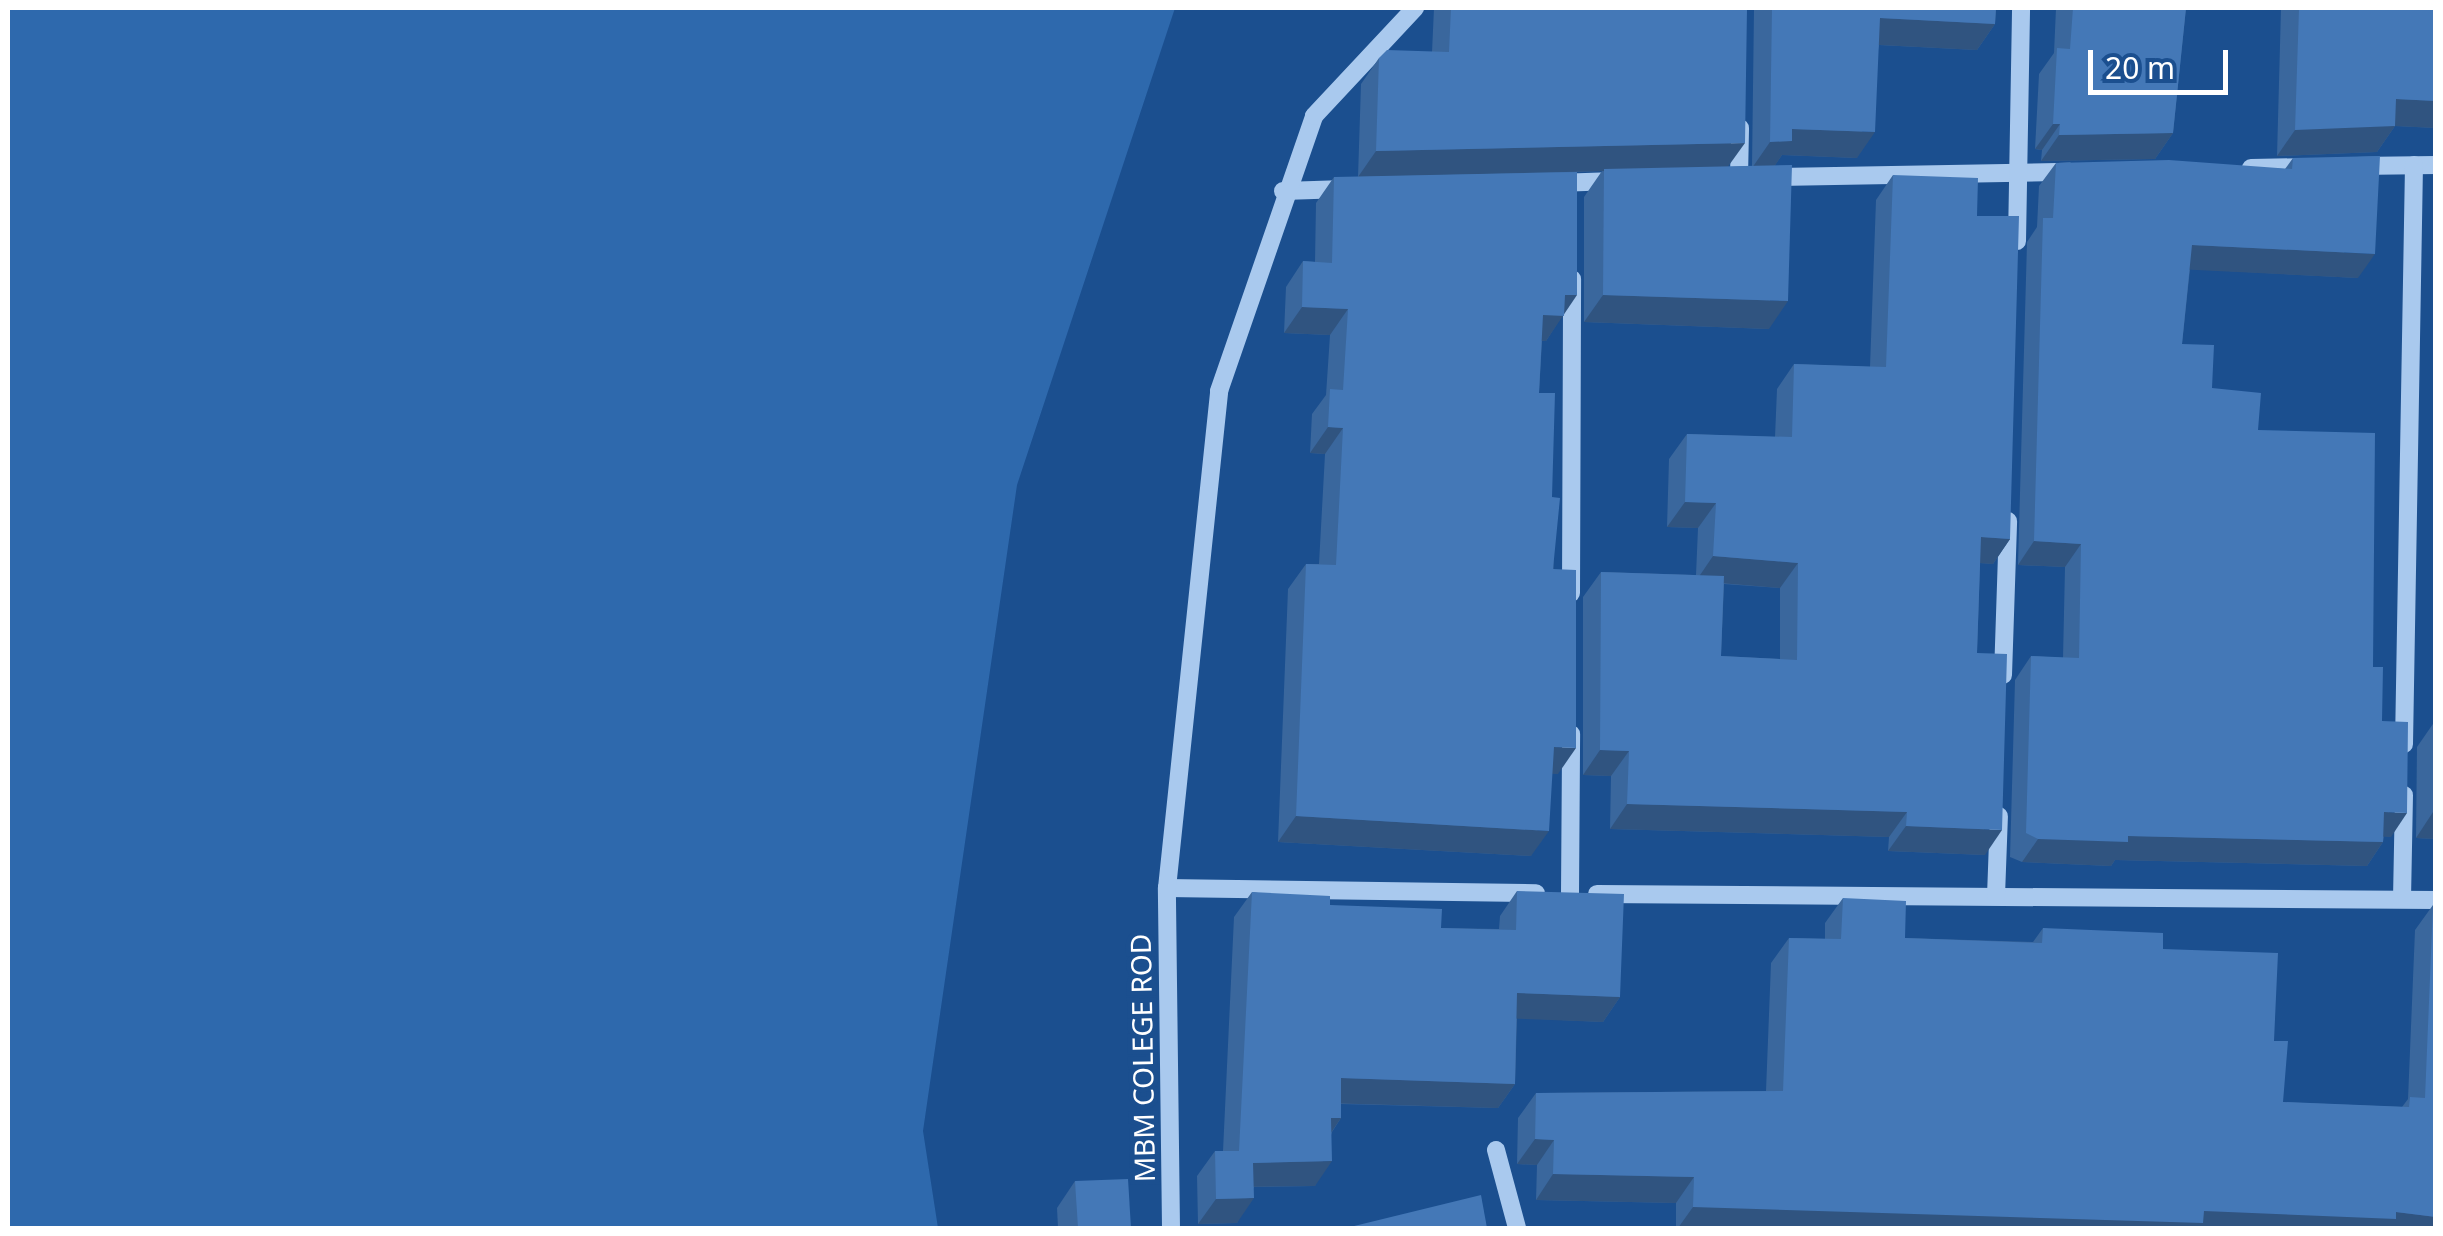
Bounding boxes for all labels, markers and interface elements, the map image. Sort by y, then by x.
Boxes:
scale bar [2093,30,2233,92]
text: 20 m [2105,47,2175,88]
street label: MBM COLEGE ROD [1123,933,1161,1183]

